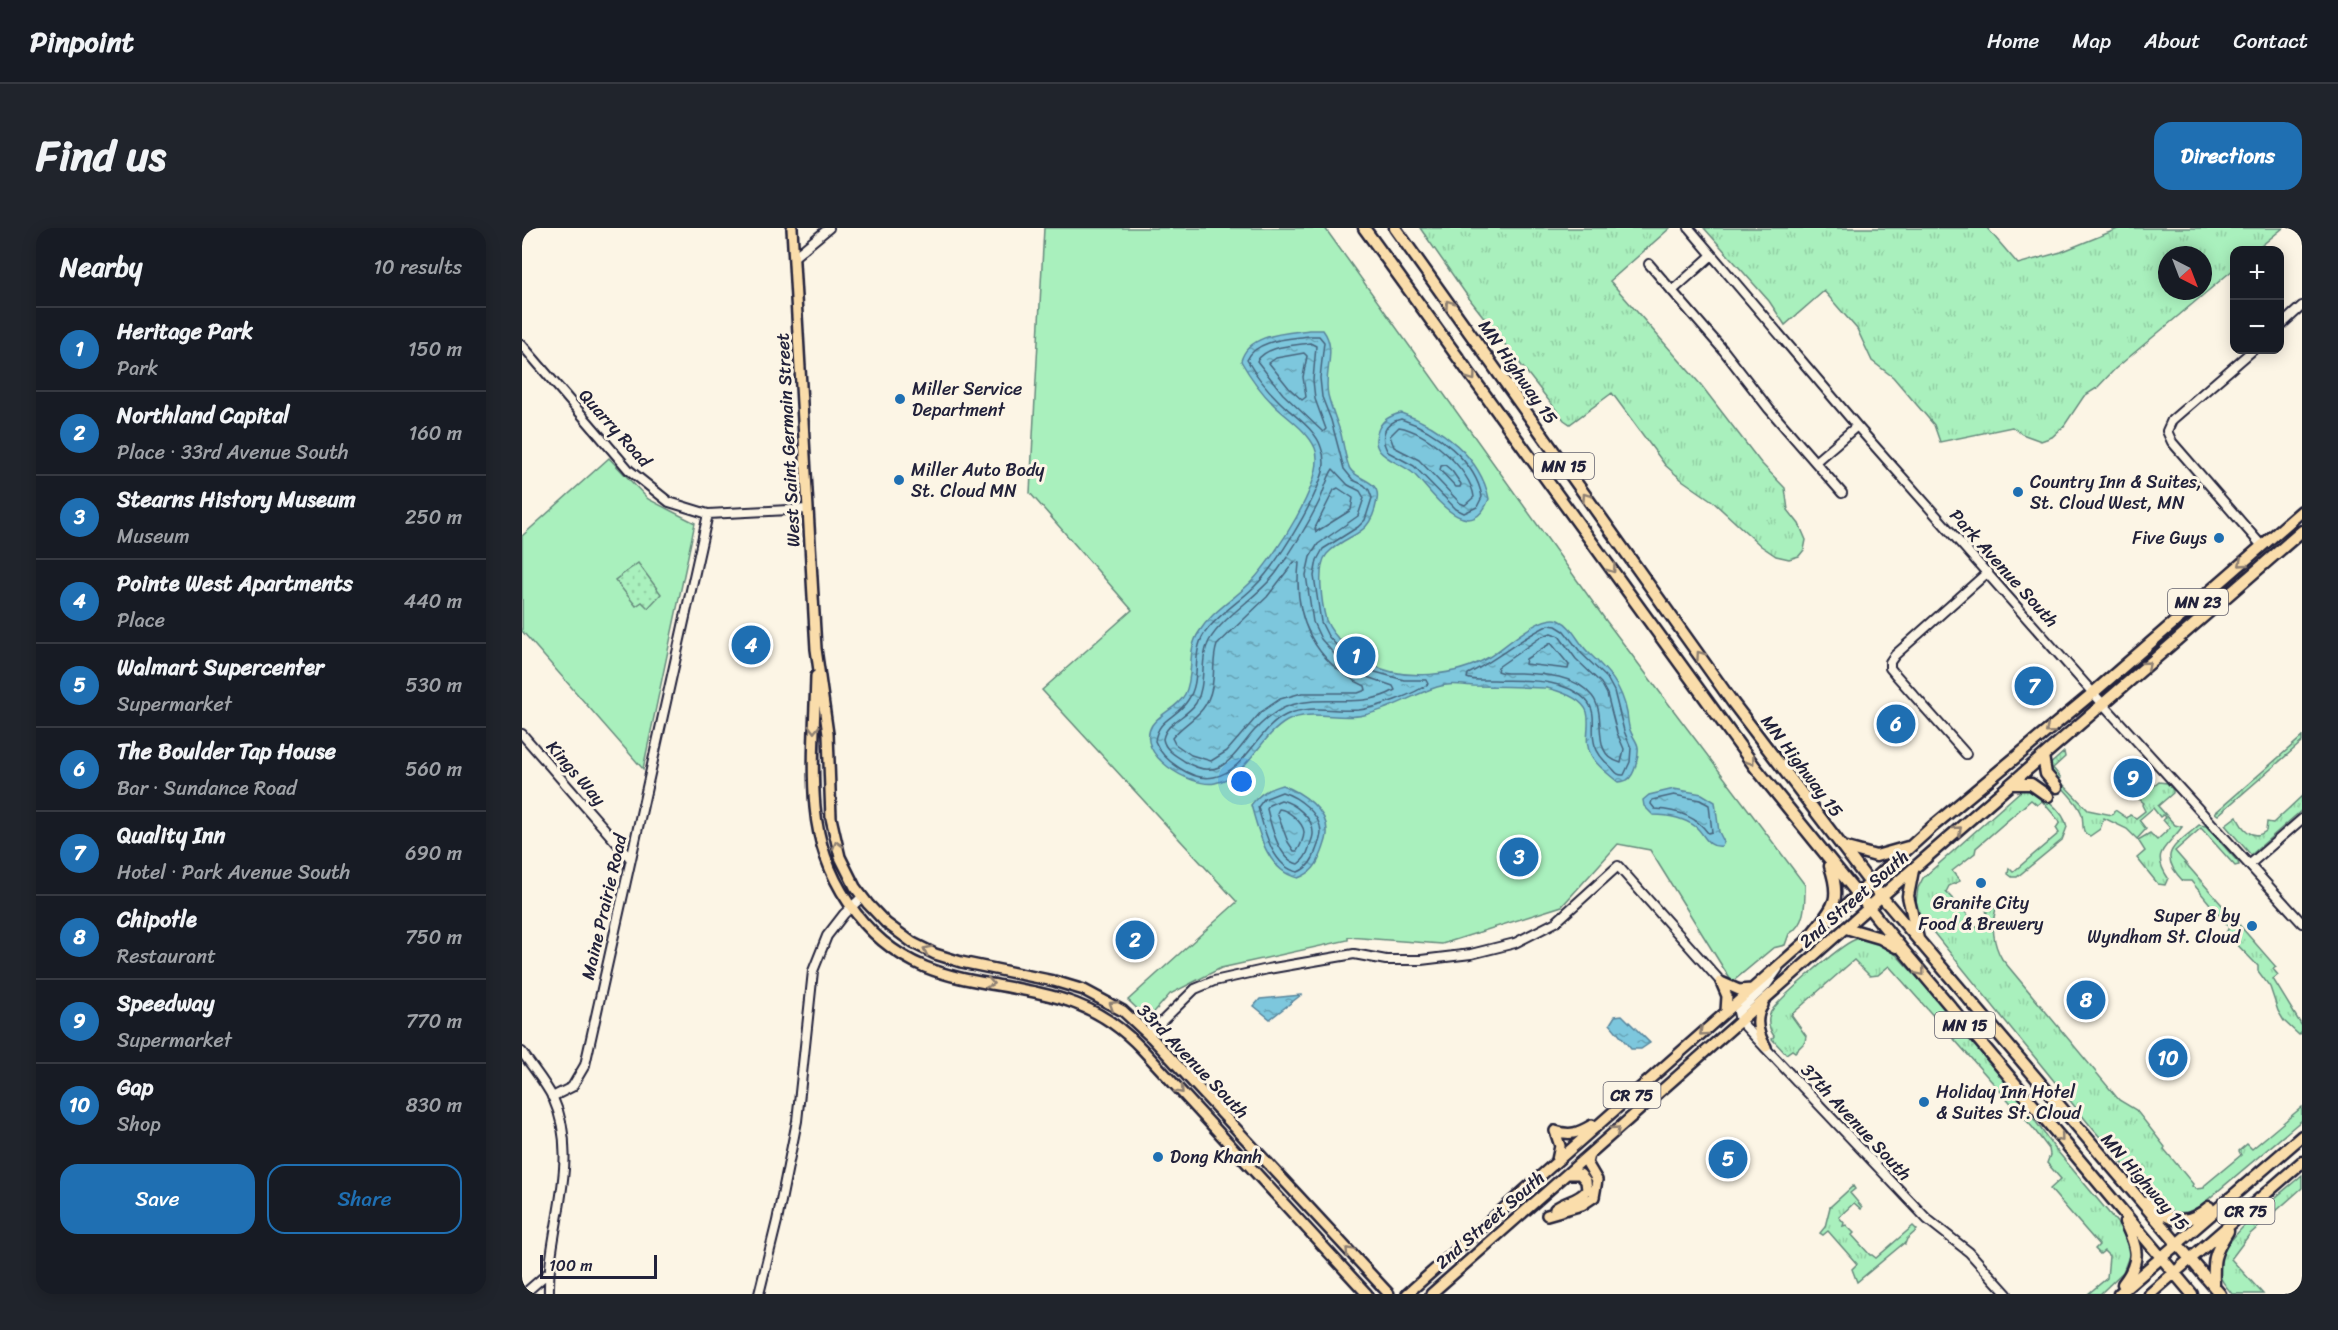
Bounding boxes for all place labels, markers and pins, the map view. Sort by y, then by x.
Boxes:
place label: Miller Service Department [912,373,1022,426]
marker: Miller Service Department [893,392,907,406]
place label: Miller Auto Body St. Cloud MN [911,454,1045,507]
place label: Country Inn & Suites, St. Cloud West, MN [2030,466,2202,519]
marker: Miller Auto Body St. Cloud MN [892,473,906,487]
marker: Country Inn & Suites, St. Cloud West, MN [2011,485,2025,499]
place label: Five Guys [2132,522,2208,554]
marker: Five Guys [2212,531,2226,545]
pin: 4 [732,622,770,668]
pin: 1 [1336,634,1376,678]
pin: 7 [2014,664,2054,708]
pin: 6 [1876,702,1916,746]
pin: 9 [2114,756,2152,800]
pin: 3 [1500,834,1538,880]
marker: Granite City Food & Brewery [1974,876,1988,890]
place label: Granite City Food & Brewery [1919,887,2044,940]
place label: Super 8 by Wyndham St. Cloud [2087,900,2242,953]
pin: 2 [1116,918,1154,962]
marker: Super 8 by Wyndham St. Cloud [2245,919,2259,933]
pin: 8 [2066,978,2106,1022]
pin: 10 [2148,1036,2188,1080]
place label: Holiday Inn Hotel & Suites St. Cloud [1936,1076,2082,1129]
marker: Holiday Inn Hotel & Suites St. Cloud [1917,1095,1931,1109]
pin: 5 [1708,1136,1748,1182]
place label: Dong Khanh [1170,1141,1262,1173]
marker: Dong Khanh [1151,1150,1165,1164]

